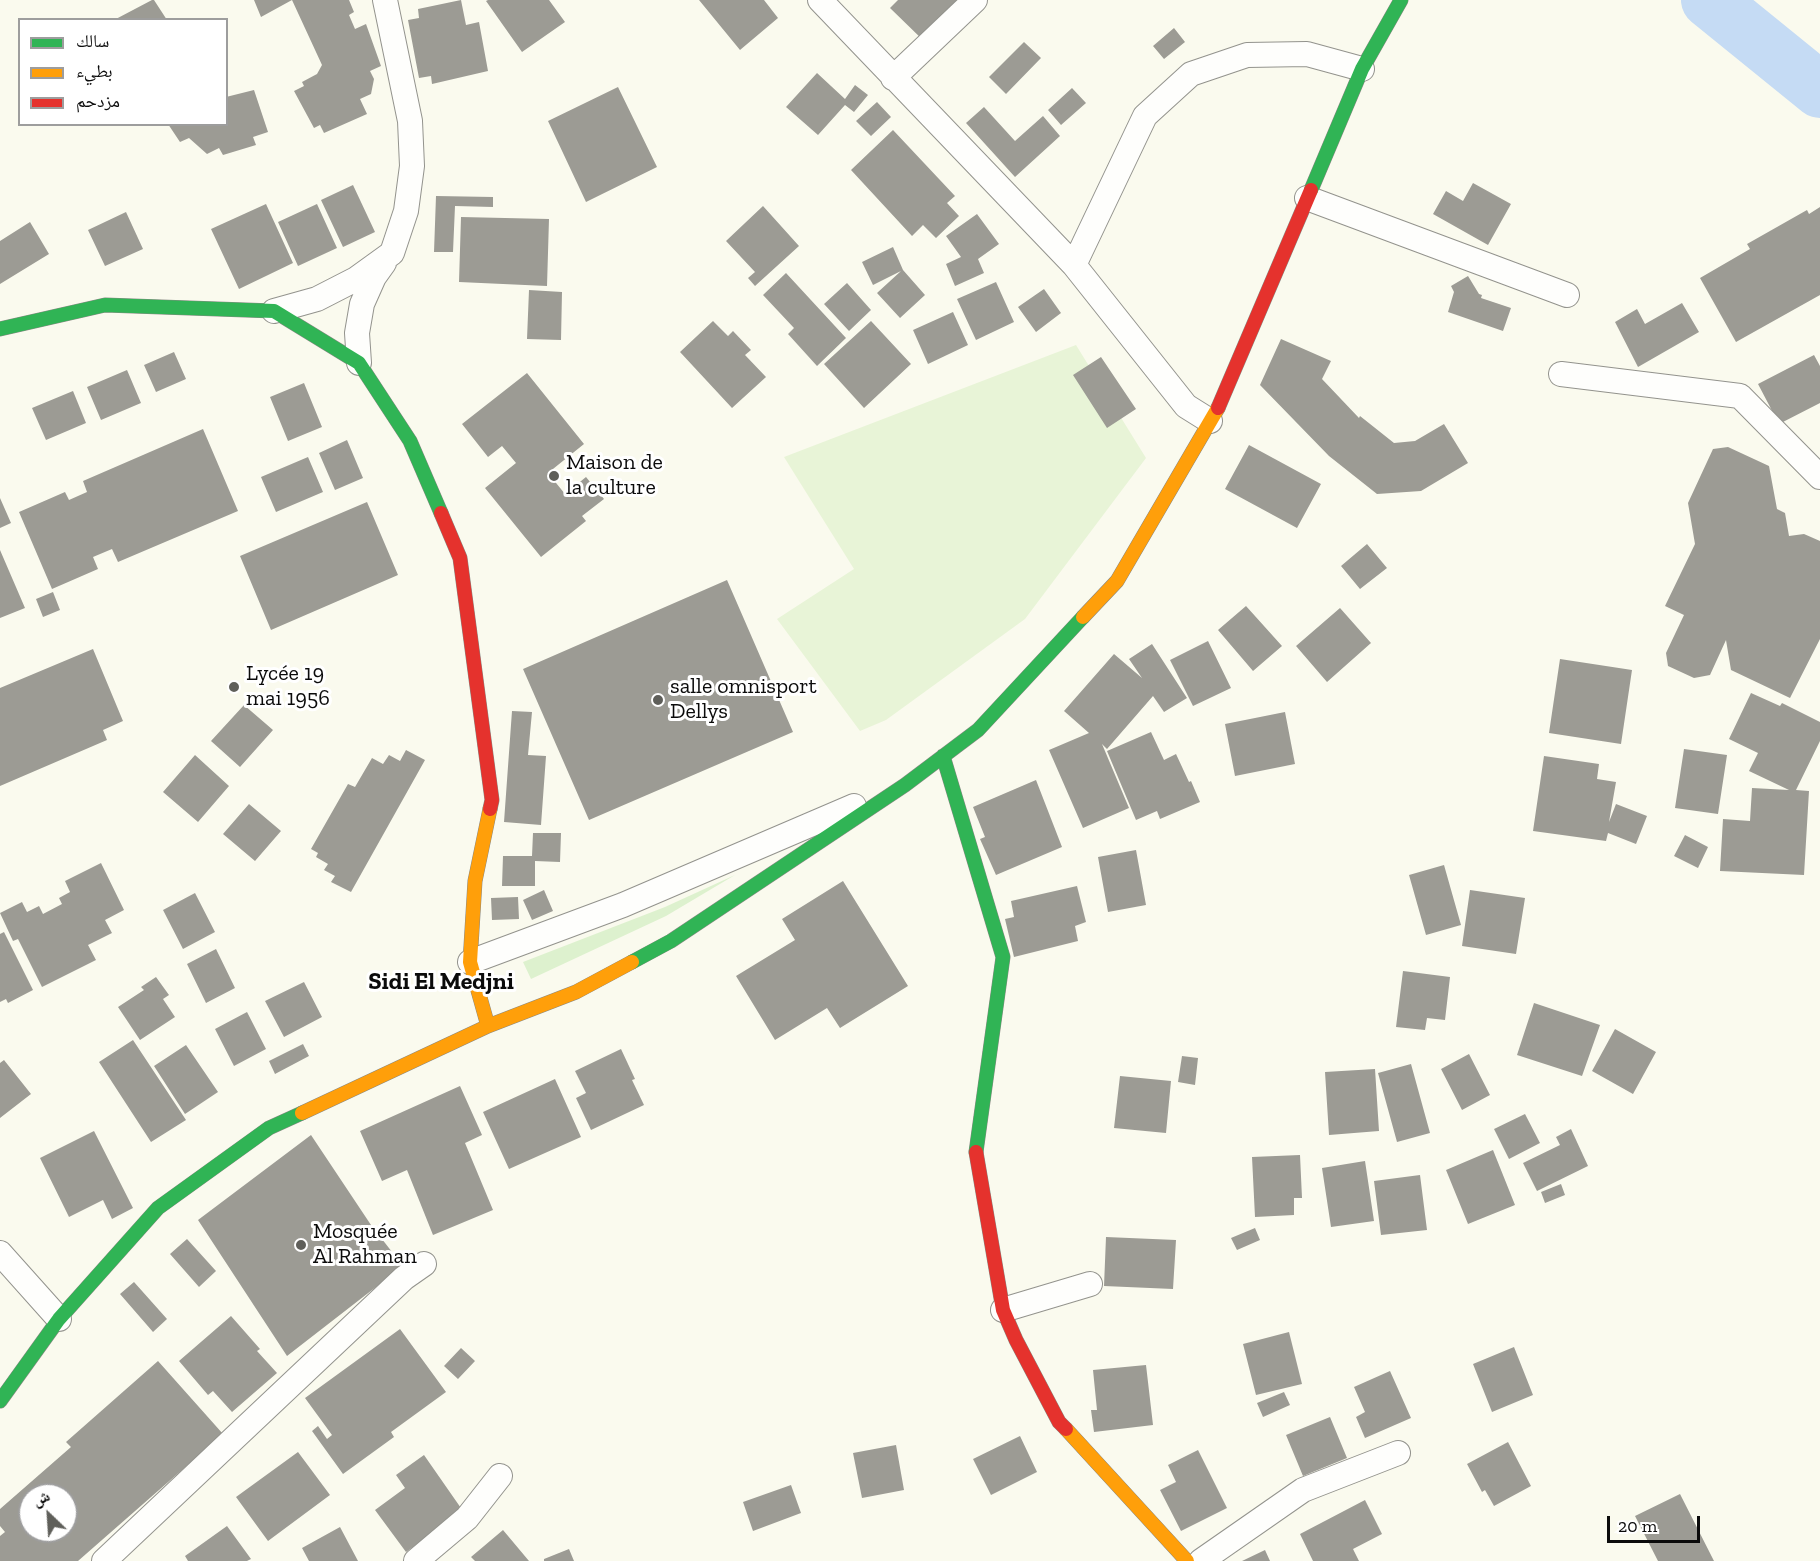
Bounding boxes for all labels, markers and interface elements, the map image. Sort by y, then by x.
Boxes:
legend [18,18,228,126]
text: سالك [76,30,109,52]
text: بطيء [76,60,113,82]
text: مزدحم [76,90,120,112]
place label: Maison de la culture [566,450,663,502]
marker: Maison de la culture [547,469,561,483]
place label: Lycée 19 mai 1956 [246,661,330,712]
place label: salle omnisport Dellys [670,674,817,726]
marker: Lycée 19 mai 1956 [227,680,241,694]
marker: salle omnisport Dellys [651,693,665,707]
district label: Sidi El Medjni [368,968,514,996]
place label: Mosquée Al Rahman [313,1219,417,1270]
marker: Mosquée Al Rahman [294,1238,308,1252]
north arrow [18,1483,78,1543]
text: ش [29,1486,53,1510]
scale bar [1610,1504,1703,1542]
text: 20 m [1618,1515,1657,1537]

